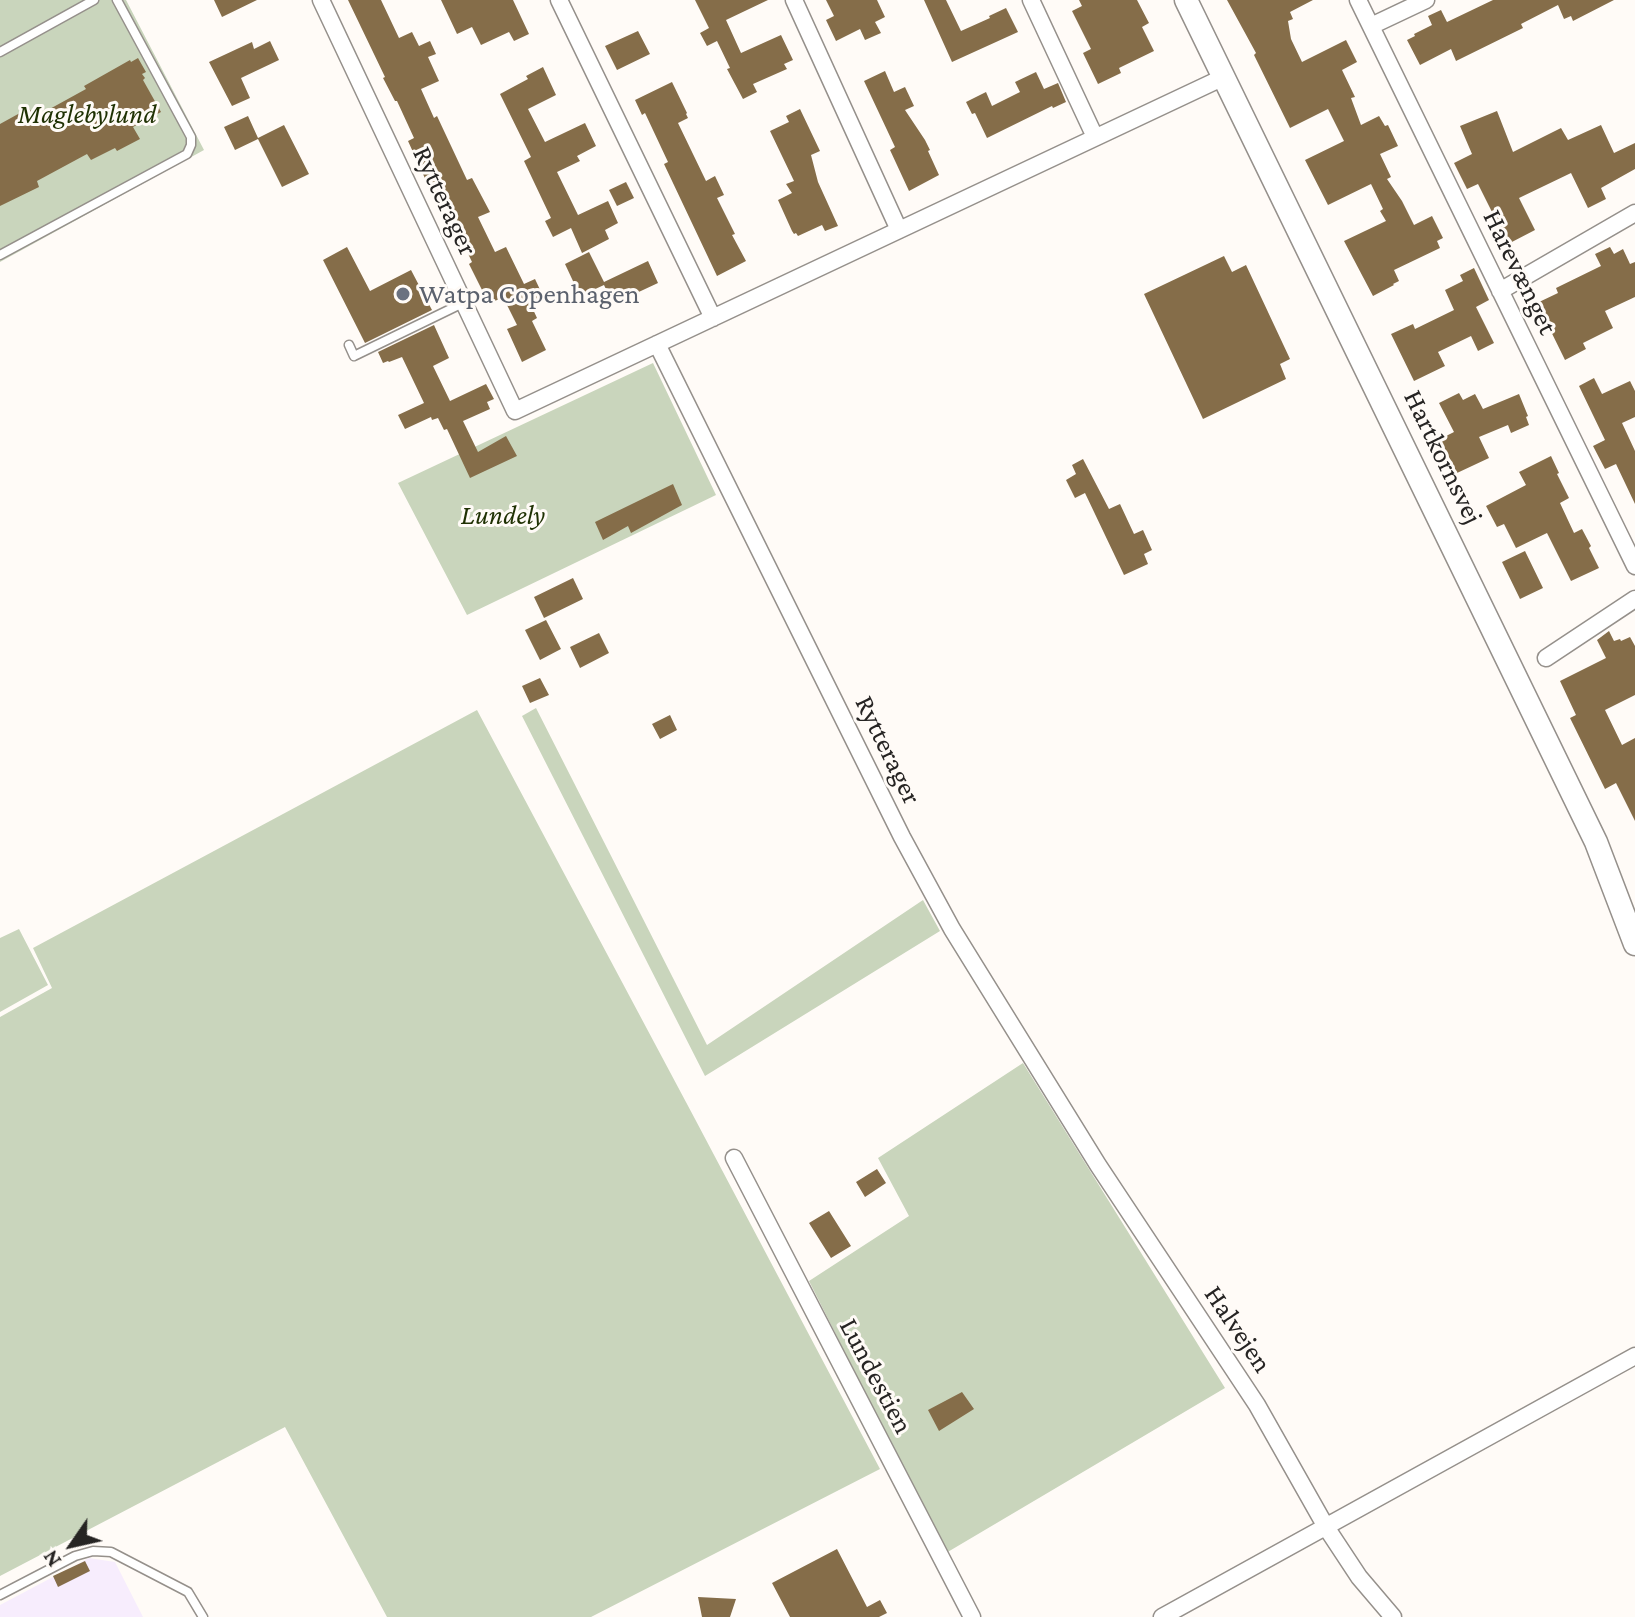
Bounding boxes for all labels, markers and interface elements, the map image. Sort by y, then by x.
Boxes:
park label: Maglebylund [18,97,156,131]
street label: Rytterager [405,141,485,261]
street label: Harevænget [1475,204,1565,340]
place label: Watpa Copenhagen [419,277,640,311]
marker: Watpa Copenhagen [394,285,412,303]
street label: Hartkornsvej [1396,384,1490,530]
park label: Lundely [461,498,545,532]
street label: Rytterager [847,690,929,810]
street label: Halvejen [1197,1279,1279,1379]
street label: Lundestien [832,1313,920,1439]
north arrow [32,1505,112,1585]
text: N [37,1545,66,1572]

